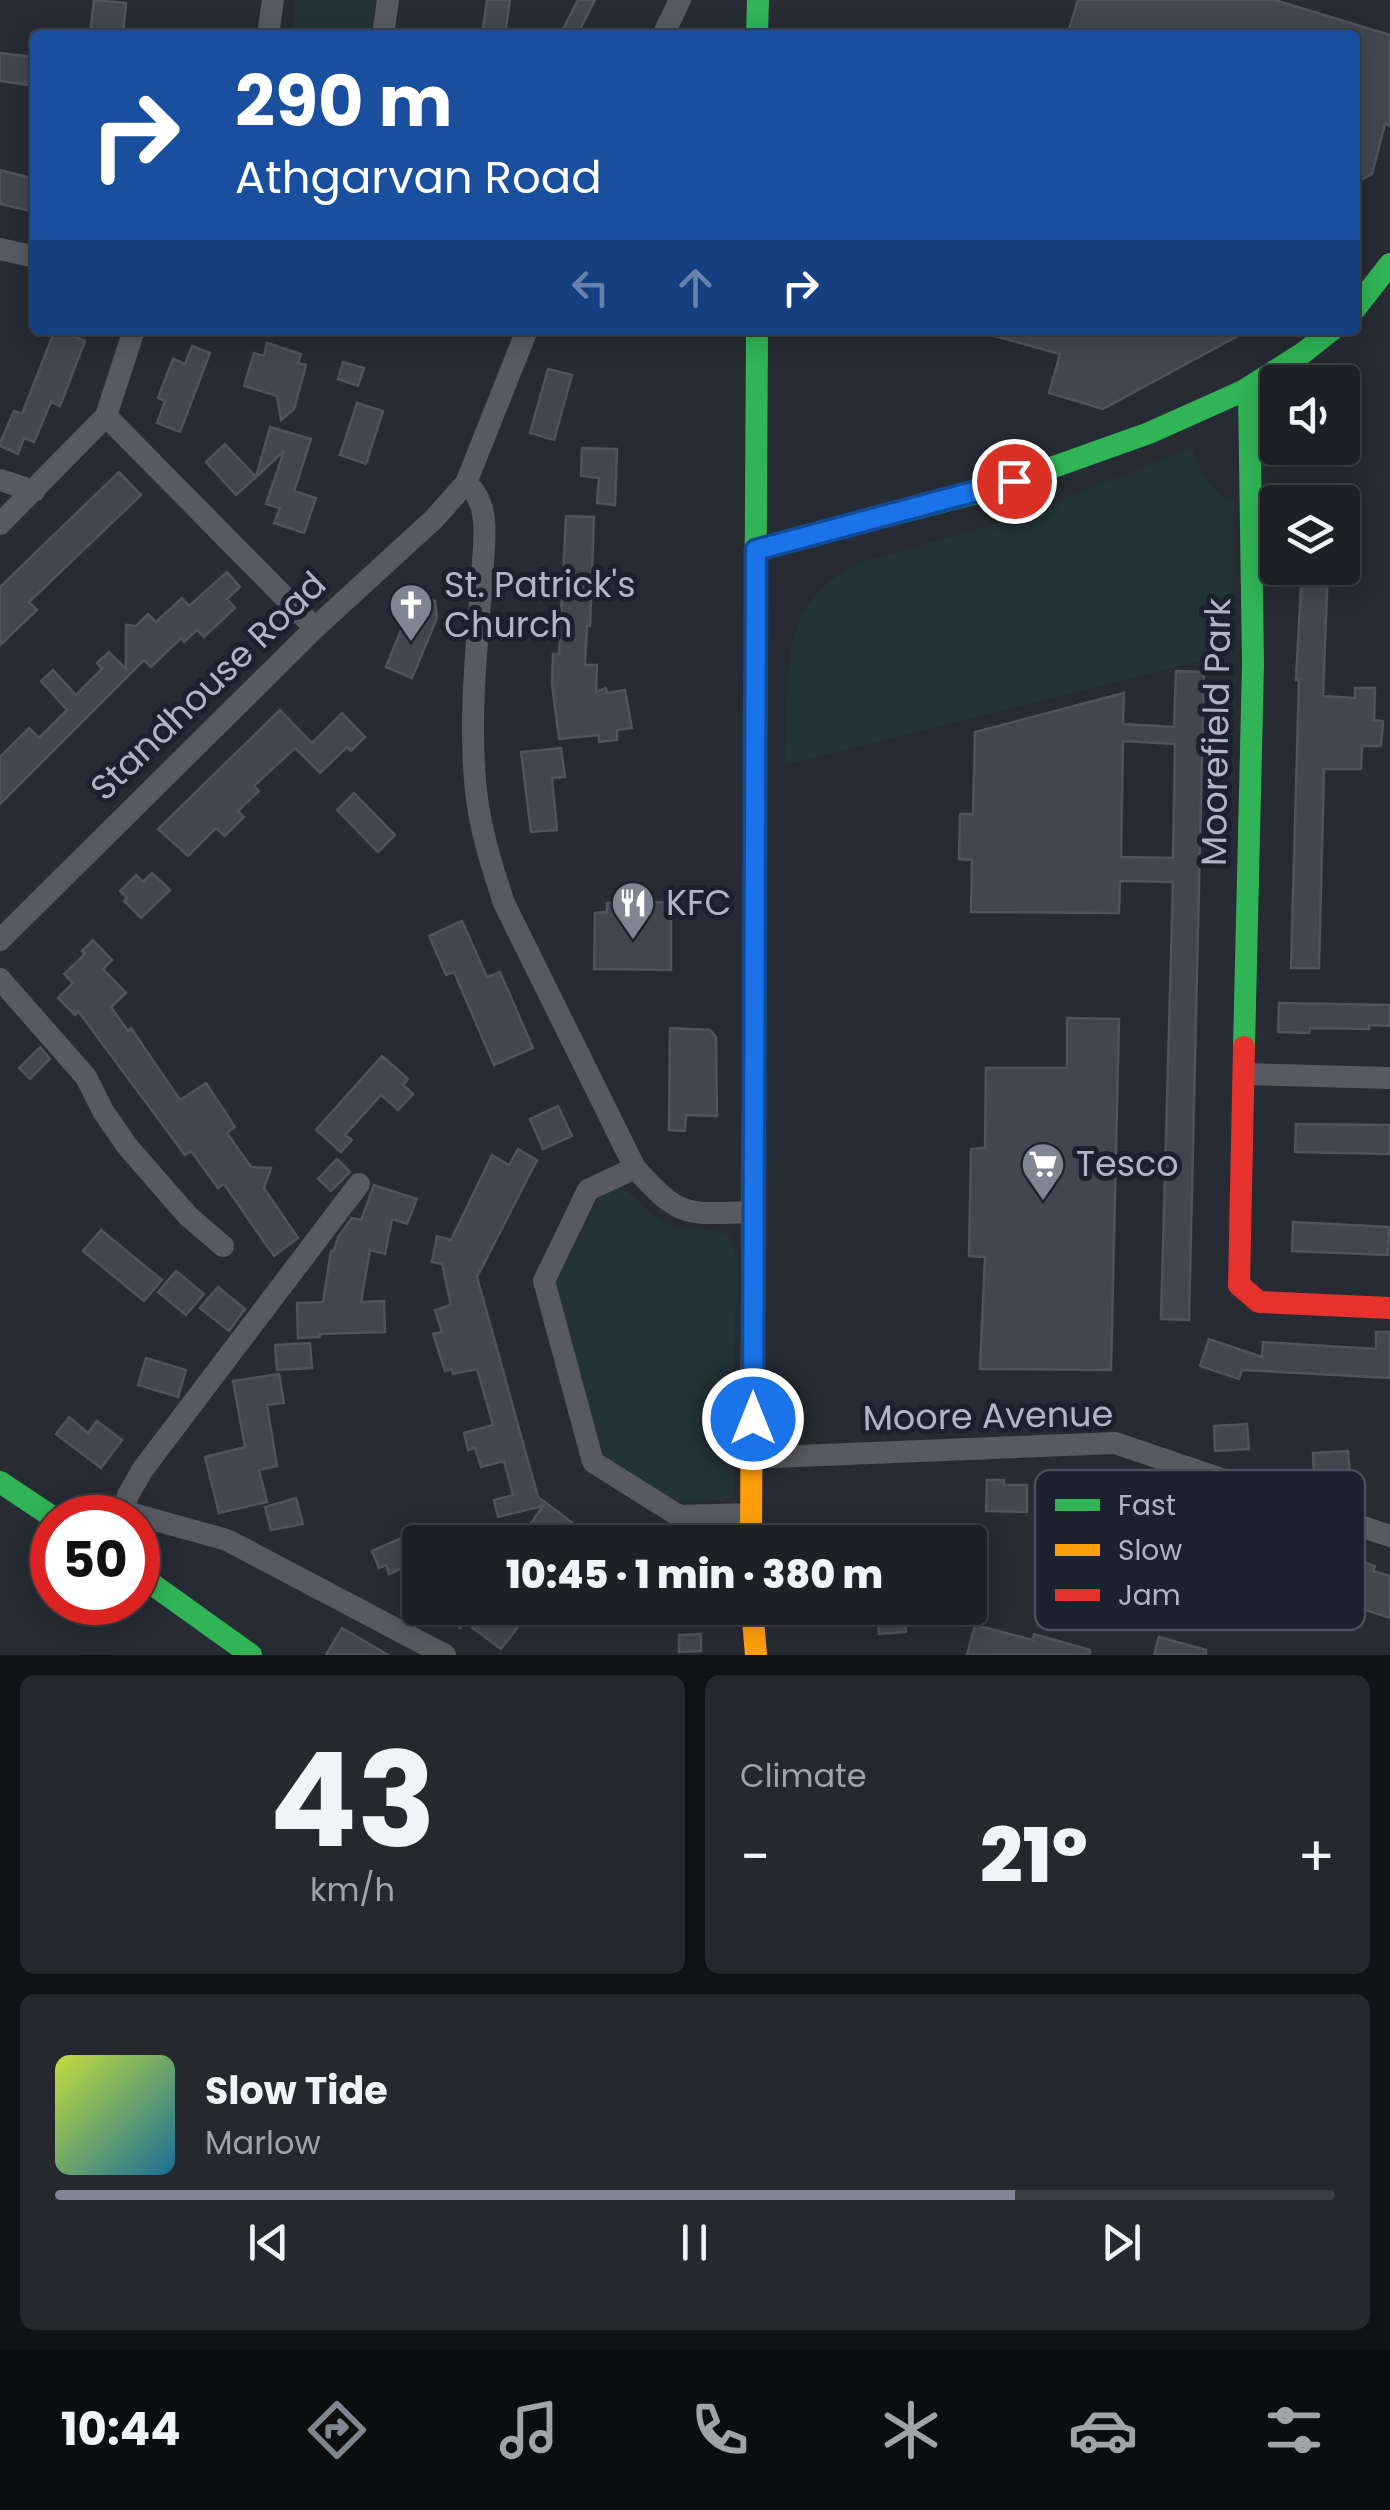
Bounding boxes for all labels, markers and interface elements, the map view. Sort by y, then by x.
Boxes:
text: 290 m [235,52,453,151]
icon: right [70,70,200,200]
text: Athgarvan Road [235,146,602,209]
icon: left [563,260,618,315]
icon: ahead [668,260,723,315]
icon: right [773,260,828,315]
map controls [1260,365,1360,585]
button: sound [1260,365,1360,465]
pin [972,439,1057,524]
icon: arrive [987,454,1042,509]
button: layers [1260,485,1360,585]
street label: Standhouse Road [79,560,336,811]
place label: St. Patrick's Church [444,560,635,649]
church icon: St. Patrick's Church [388,582,434,643]
street label: Moorefield Park [1189,598,1242,866]
place label: KFC [666,878,732,927]
restaurant icon: KFC [610,880,656,941]
place label: Tesco [1076,1139,1179,1188]
supermarket icon: Tesco [1020,1141,1066,1202]
position arrow [701,1367,805,1471]
street label: Moore Avenue [862,1389,1114,1442]
legend [1035,1470,1365,1630]
text: Fast [1118,1486,1176,1525]
speed limit sign: 50 [30,1495,160,1625]
text: Slow [1118,1531,1182,1570]
text: 10:45 · 1 min · 380 m [506,1548,883,1601]
text: Jam [1118,1576,1181,1615]
text: 43 [269,1709,436,1892]
text: Climate [740,1753,867,1798]
text: 21° [980,1803,1088,1908]
text: − [740,1818,770,1895]
text: + [1297,1818,1335,1895]
text: km/h [310,1867,395,1912]
text: Slow Tide [205,2064,388,2117]
text: Marlow [205,2120,321,2165]
icon: previous [241,2215,296,2270]
icon: pause [667,2215,722,2270]
icon: next [1094,2215,1149,2270]
icon: directions [302,2395,372,2465]
icon: music [494,2395,564,2465]
icon: phone [685,2395,755,2465]
icon: climate [876,2395,946,2465]
icon: car [1068,2395,1138,2465]
icon: filters [1259,2395,1329,2465]
text: 10:44 [61,2398,181,2461]

